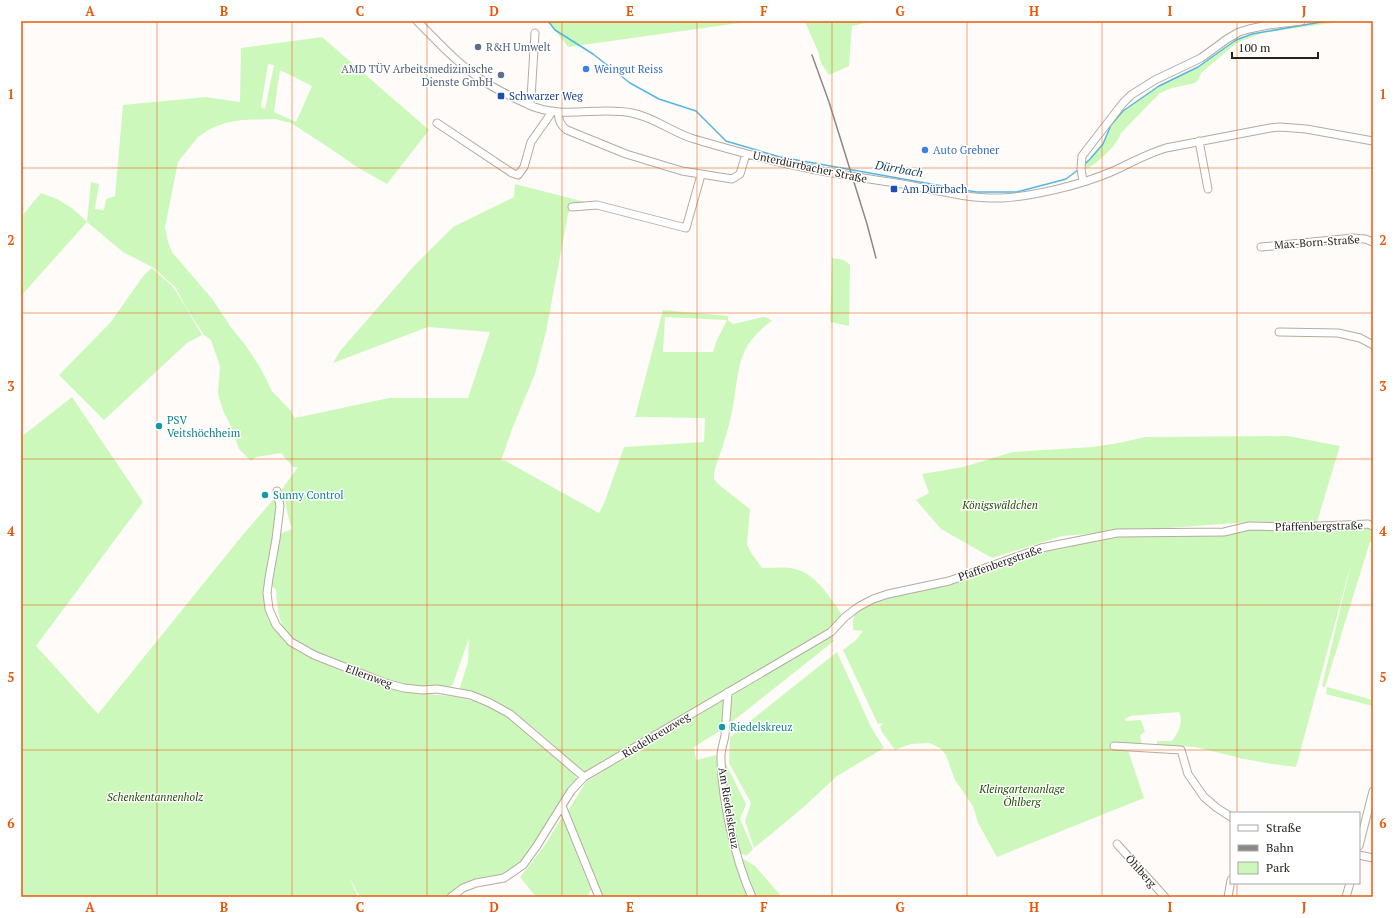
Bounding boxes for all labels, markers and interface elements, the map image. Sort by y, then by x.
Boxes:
text: A [85,2,95,20]
text: B [220,2,228,20]
text: C [356,2,364,20]
text: D [489,2,499,20]
text: E [626,2,634,20]
text: F [760,2,768,20]
text: G [895,2,905,20]
text: H [1029,2,1039,20]
text: I [1168,2,1173,20]
text: J [1302,2,1307,20]
scale bar [1232,34,1318,60]
place label: R&H Umwelt [486,40,551,54]
text: 100 m [1238,40,1271,55]
marker: R&H Umwelt [473,42,483,52]
place label: AMD TÜV Arbeitsmedizinische Dienste GmbH [341,62,493,89]
place label: Weingut Reiss [594,62,663,76]
marker: Weingut Reiss [581,64,591,74]
marker: AMD TÜV Arbeitsmedizinische Dienste GmbH [496,70,506,80]
text: 1 [7,85,15,103]
text: 1 [1379,85,1387,103]
place label: Schwarzer Weg [509,89,583,103]
marker: Schwarzer Weg [496,91,506,101]
place label: Auto Grebner [933,143,1000,157]
marker: Auto Grebner [920,145,930,155]
street label: Unterdürrbacher Straße [752,148,869,186]
water label: Dürrbach [873,157,924,180]
place label: Am Dürrbach [902,182,968,196]
marker: Am Dürrbach [889,184,899,194]
text: 2 [7,231,15,249]
text: 2 [1379,231,1387,249]
street label: Max-Born-Straße [1274,232,1361,252]
text: 3 [7,377,15,395]
text: 3 [1379,377,1387,395]
place label: PSV Veitshöchheim [167,413,241,440]
marker: PSV Veitshöchheim [154,421,164,431]
place label: Sunny Control [273,488,344,502]
marker: Sunny Control [260,490,270,500]
park label: Königswäldchen [961,498,1038,512]
street label: Pfaffenbergstraße [1275,518,1364,534]
text: 4 [7,522,15,540]
text: 4 [1379,522,1387,540]
street label: Pfaffenbergstraße [956,542,1044,584]
street label: Ellernweg [344,661,394,691]
text: 5 [7,668,15,686]
text: 5 [1379,668,1387,686]
street label: Riedelkreuzweg [619,709,693,761]
place label: Riedelskreuz [730,720,793,734]
marker: Riedelskreuz [717,722,727,732]
street label: Am Riedelskreuz [716,766,742,850]
park label: Kleingartenanlage Öhlberg [978,782,1065,809]
park label: Schenkentannenholz [107,790,204,804]
legend [1230,812,1360,884]
text: 6 [7,814,15,832]
text: 6 [1379,814,1387,832]
text: Straße [1266,820,1301,835]
text: Bahn [1266,840,1294,855]
street label: Öhlberg [1123,852,1160,890]
text: Park [1266,860,1291,875]
text: A [85,898,95,916]
text: B [220,898,228,916]
text: C [356,898,364,916]
text: D [489,898,499,916]
text: E [626,898,634,916]
text: F [760,898,768,916]
text: G [895,898,905,916]
text: H [1029,898,1039,916]
text: I [1168,898,1173,916]
text: J [1302,898,1307,916]

